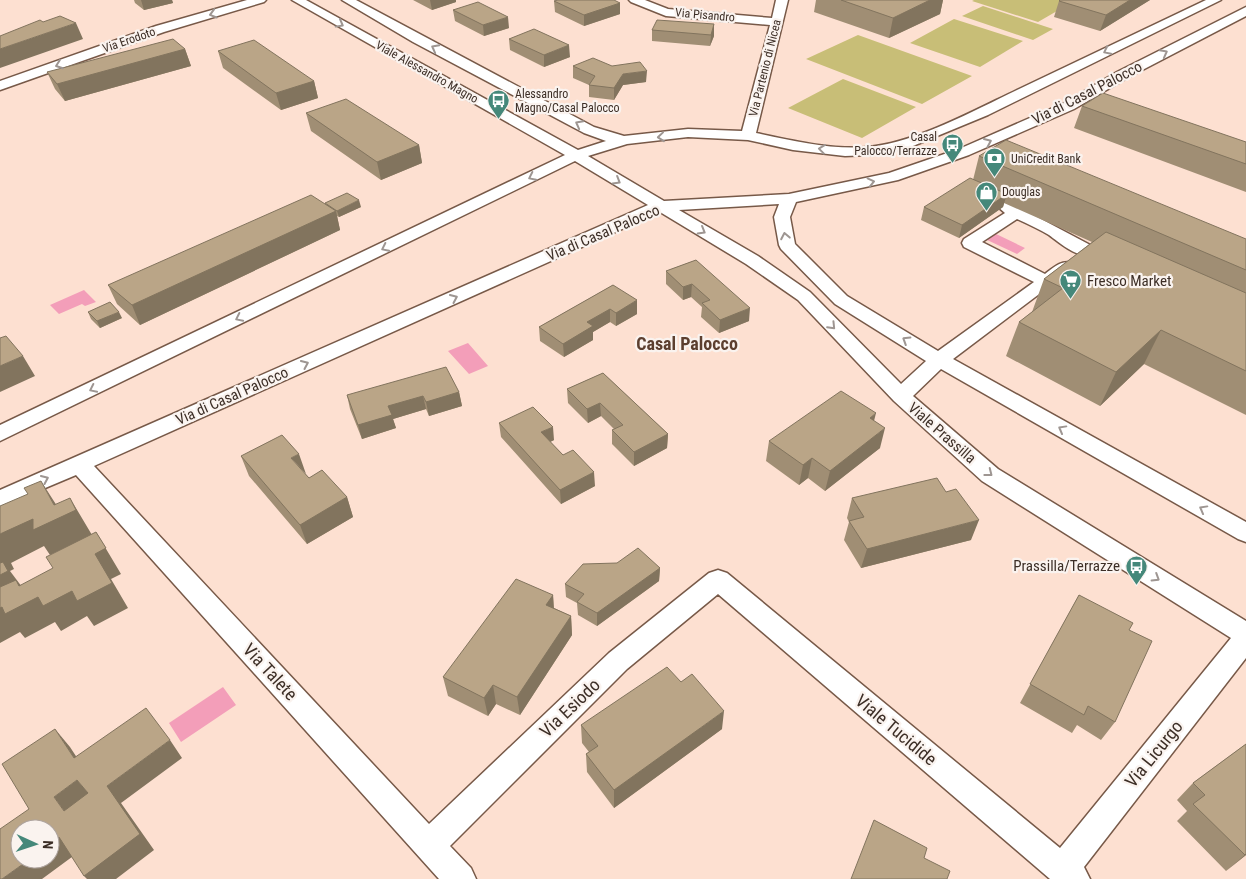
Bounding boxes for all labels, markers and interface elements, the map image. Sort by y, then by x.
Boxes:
street label: Via Pisandro [675,5,735,25]
one-way arrow [209,8,218,18]
one-way arrow [335,18,344,28]
street label: Via Partenio di Nicea [746,18,784,118]
street label: Via Erodoto [101,24,157,56]
street label: Viale Alessandro Magno [373,38,481,106]
one-way arrow [431,45,440,55]
one-way arrow [1104,45,1113,55]
one-way arrow [1159,49,1168,59]
street label: Via di Casal Palocco [1029,57,1145,129]
one-way arrow [55,59,64,69]
place label: Alessandro Magno/Casal Palocco [515,87,620,115]
bus stop icon: Alessandro Magno/Casal Palocco [487,89,511,120]
one-way arrow [575,120,584,130]
place label: Casal Palocco/Terrazze [854,130,937,158]
one-way arrow [657,131,665,142]
bus stop icon: Casal Palocco/Terrazze [941,132,965,163]
one-way arrow [983,137,992,148]
one-way arrow [818,145,826,155]
bank icon: UniCredit Bank [983,147,1007,178]
place label: UniCredit Bank [1011,152,1081,166]
one-way arrow [528,170,537,181]
one-way arrow [612,174,621,184]
one-way arrow [866,177,875,187]
shop icon: Douglas [974,180,998,211]
place label: Douglas [1002,185,1041,199]
street label: Via di Casal Palocco [544,201,662,265]
one-way arrow [696,224,705,234]
one-way arrow [780,231,791,240]
one-way arrow [382,241,391,251]
supermarket icon: Fresco Market [1059,269,1083,300]
place label: Fresco Market [1087,272,1171,290]
one-way arrow [449,293,458,304]
one-way arrow [235,312,244,323]
one-way arrow [826,320,835,329]
district label: Casal Palocco [636,333,738,354]
one-way arrow [902,337,911,346]
one-way arrow [300,359,309,370]
street label: Via di Casal Palocco [173,363,291,429]
one-way arrow [89,383,98,393]
street label: Viale Prassilla [904,399,980,467]
one-way arrow [1058,426,1067,436]
one-way arrow [983,467,993,476]
one-way arrow [40,475,49,486]
one-way arrow [1200,505,1209,515]
bus stop icon: Prassilla/Terrazze [1124,554,1148,585]
place label: Prassilla/Terrazze [1013,557,1120,575]
one-way arrow [1150,572,1159,582]
street label: Via Talete [239,639,302,704]
street label: Via Esiodo [535,674,604,741]
street label: Viale Tucidide [852,690,941,770]
street label: Via Licurgo [1120,716,1187,791]
north arrow [10,819,60,869]
text: N [40,840,56,849]

